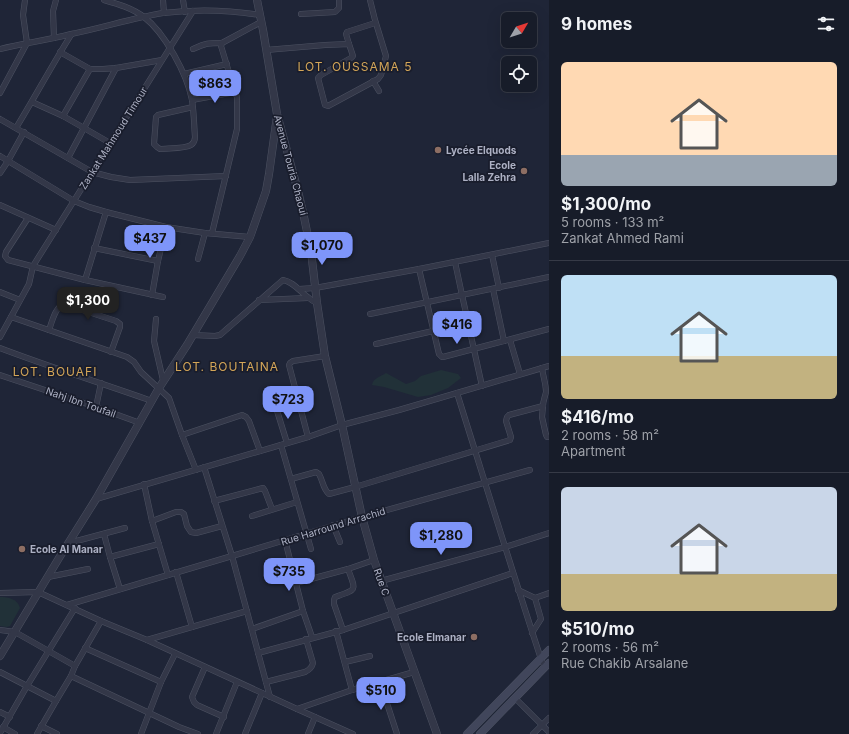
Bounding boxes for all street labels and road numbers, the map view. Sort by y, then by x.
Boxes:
street label: Zankat Mahmoud Timour [77,84,150,191]
street label: Avenue Touria Chaoui [272,113,310,217]
street label: Nahj Ibn Toufail [44,384,118,420]
street label: Rue Harround Arrachid [279,504,387,548]
street label: Rue C [372,567,392,597]

